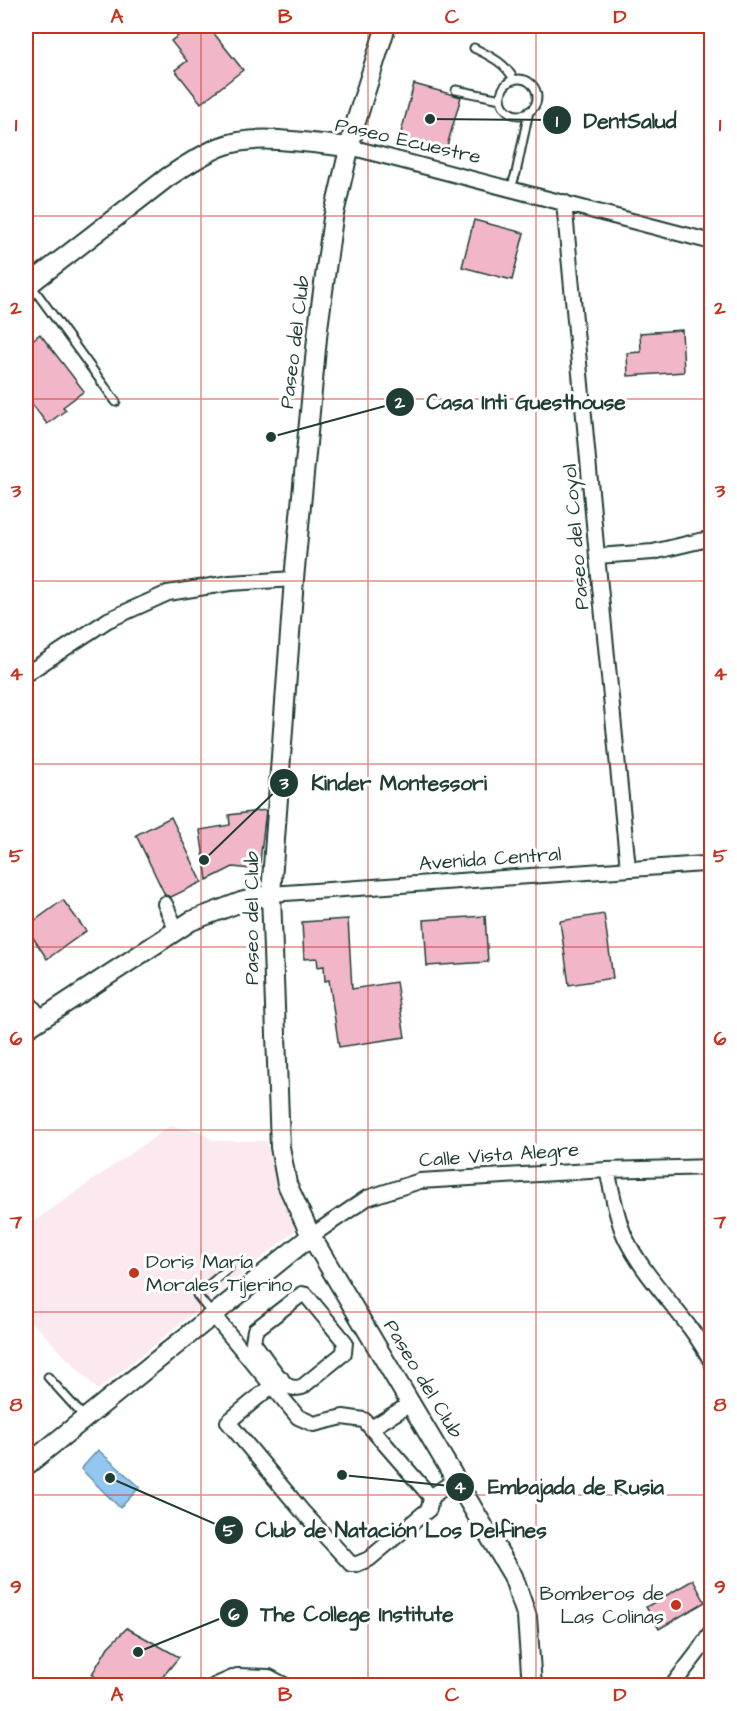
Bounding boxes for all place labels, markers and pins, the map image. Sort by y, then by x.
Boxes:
callout: DentSalud [542,101,688,140]
callout: Casa Inti Guesthouse [385,382,638,421]
callout: Kinder Montessori [269,763,499,802]
place label: Doris María Morales Tijerino [146,1248,292,1299]
marker: Doris María Morales Tijerino [127,1266,141,1280]
callout: Embajada de Rusia [445,1467,676,1506]
callout: Club de Natación Los Delfines [214,1510,559,1549]
place label: Bomberos de Las Colinas [540,1580,664,1631]
callout: The College Institute [219,1594,466,1633]
marker: Bomberos de Las Colinas [669,1598,683,1612]

